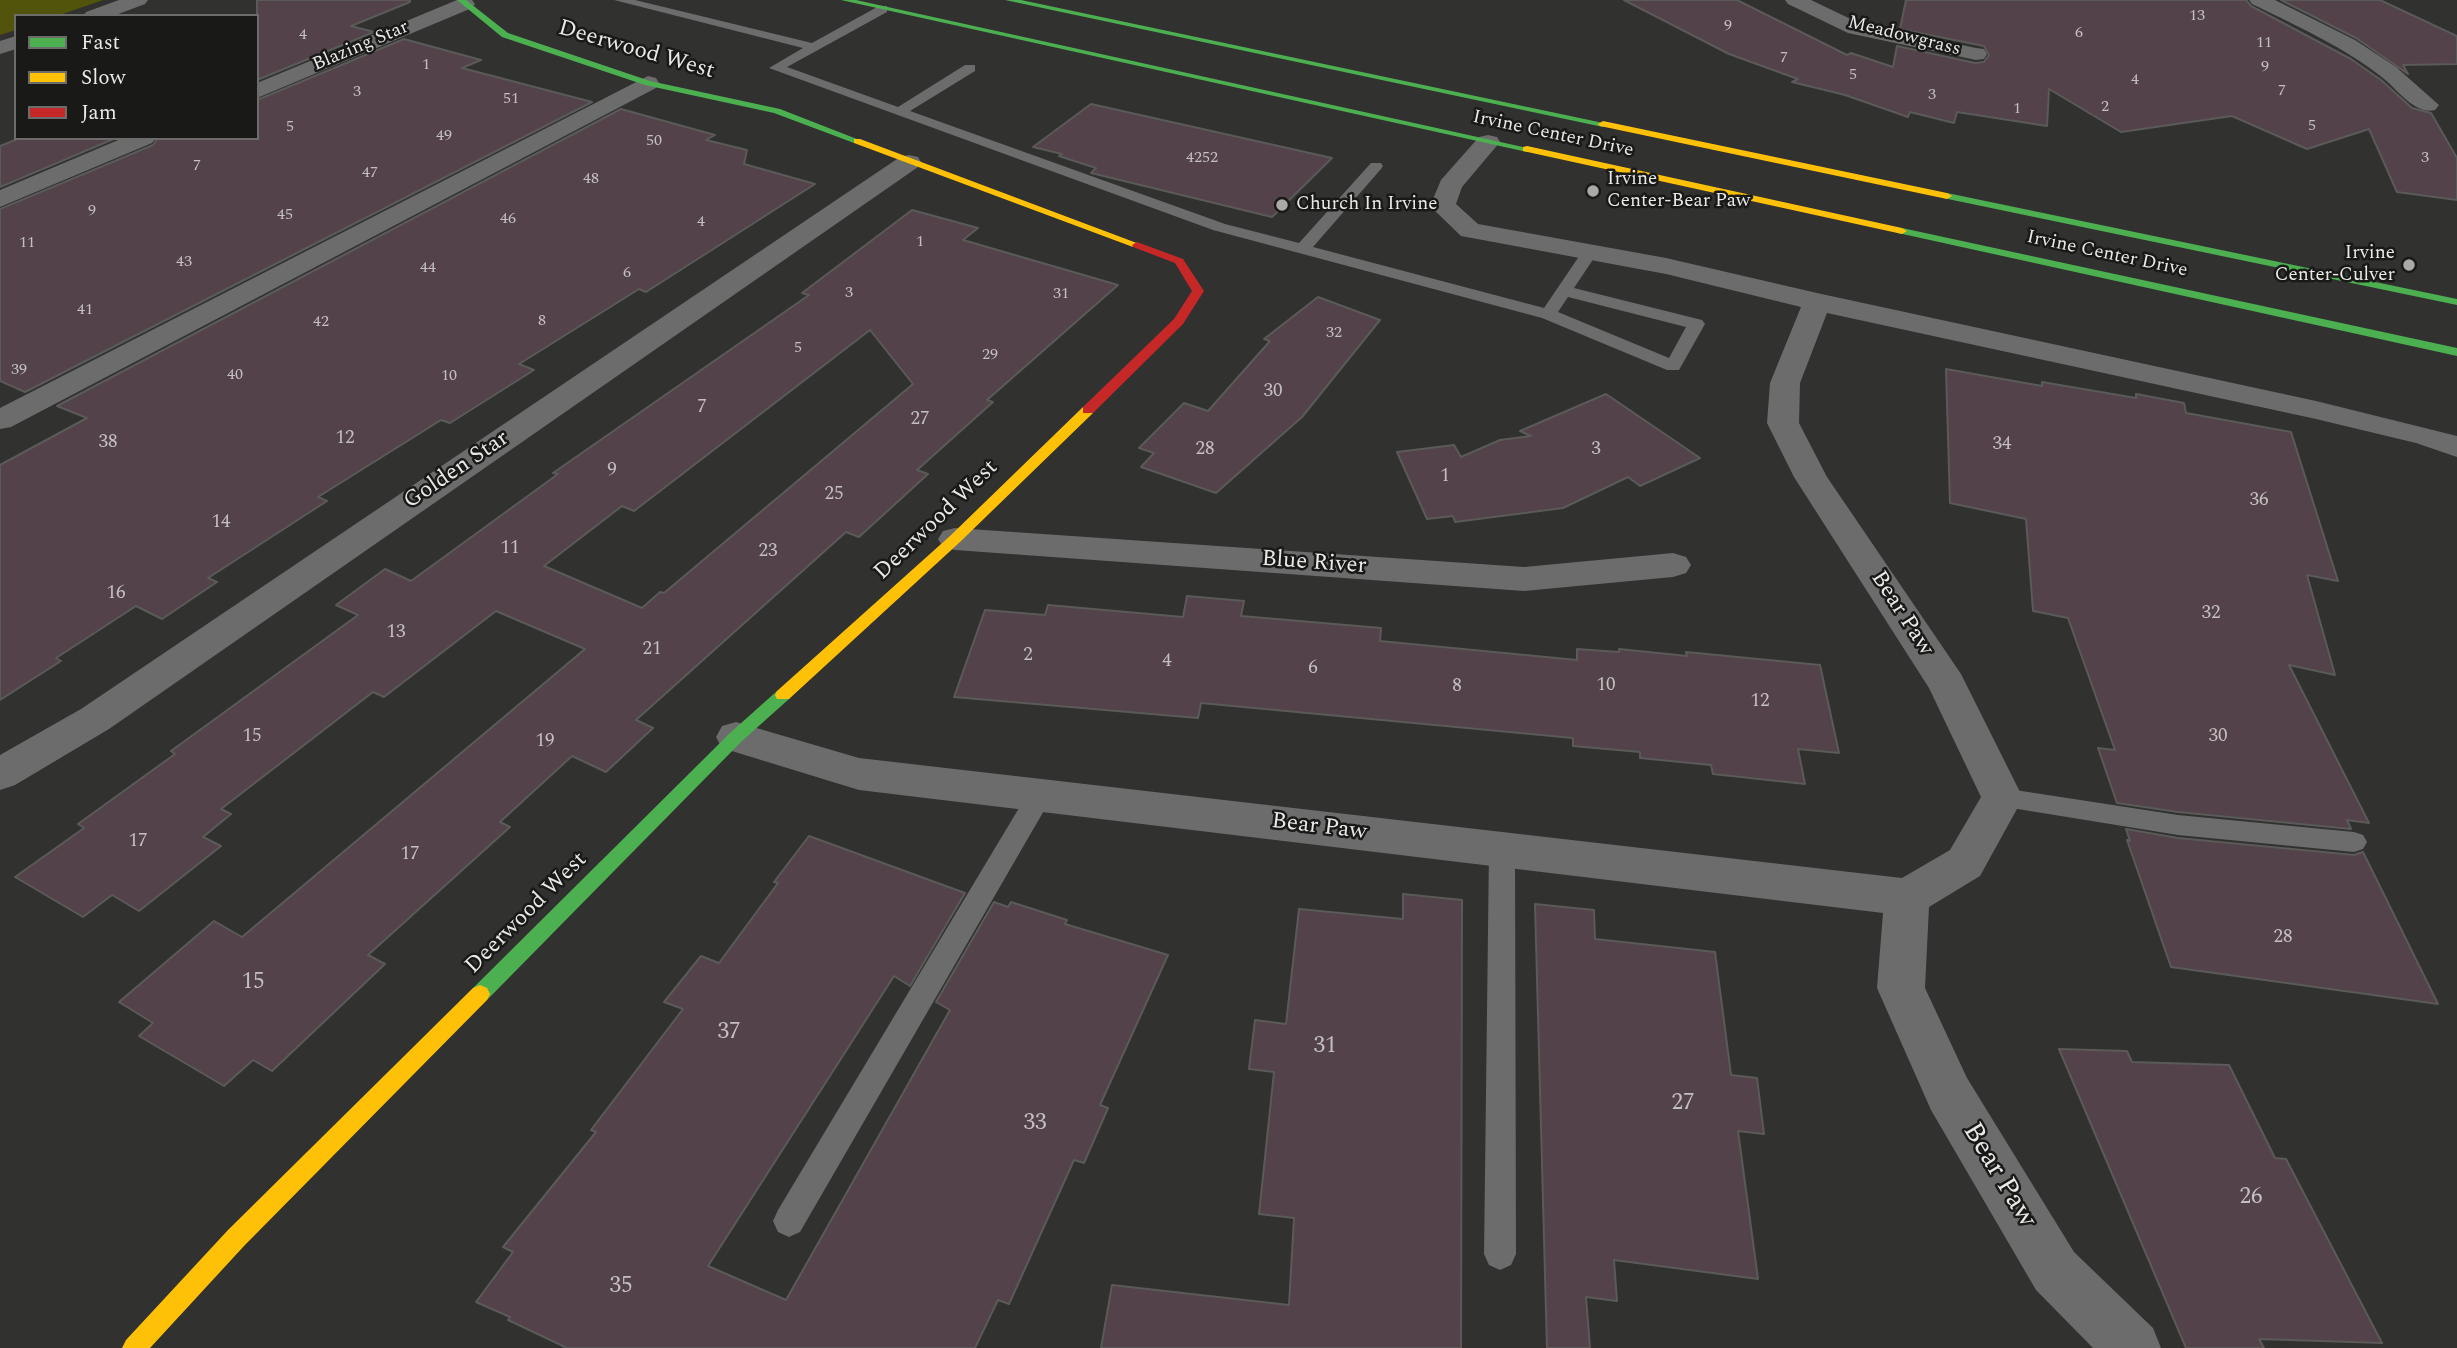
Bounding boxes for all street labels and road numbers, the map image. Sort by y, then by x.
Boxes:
street label: Meadowgrass [1845,12,1963,62]
street label: Deerwood West [555,16,717,86]
street label: Blazing Star [310,17,412,77]
street label: Irvine Center Drive [1471,107,1635,163]
street label: Irvine Center Drive [2025,227,2189,283]
street label: Golden Star [399,426,515,516]
street label: Deerwood West [869,455,1005,587]
street label: Blue River [1261,547,1367,581]
street label: Bear Paw [1863,566,1939,662]
street label: Bear Paw [1270,808,1368,848]
street label: Deerwood West [460,847,594,981]
street label: Bear Paw [1954,1118,2042,1234]

